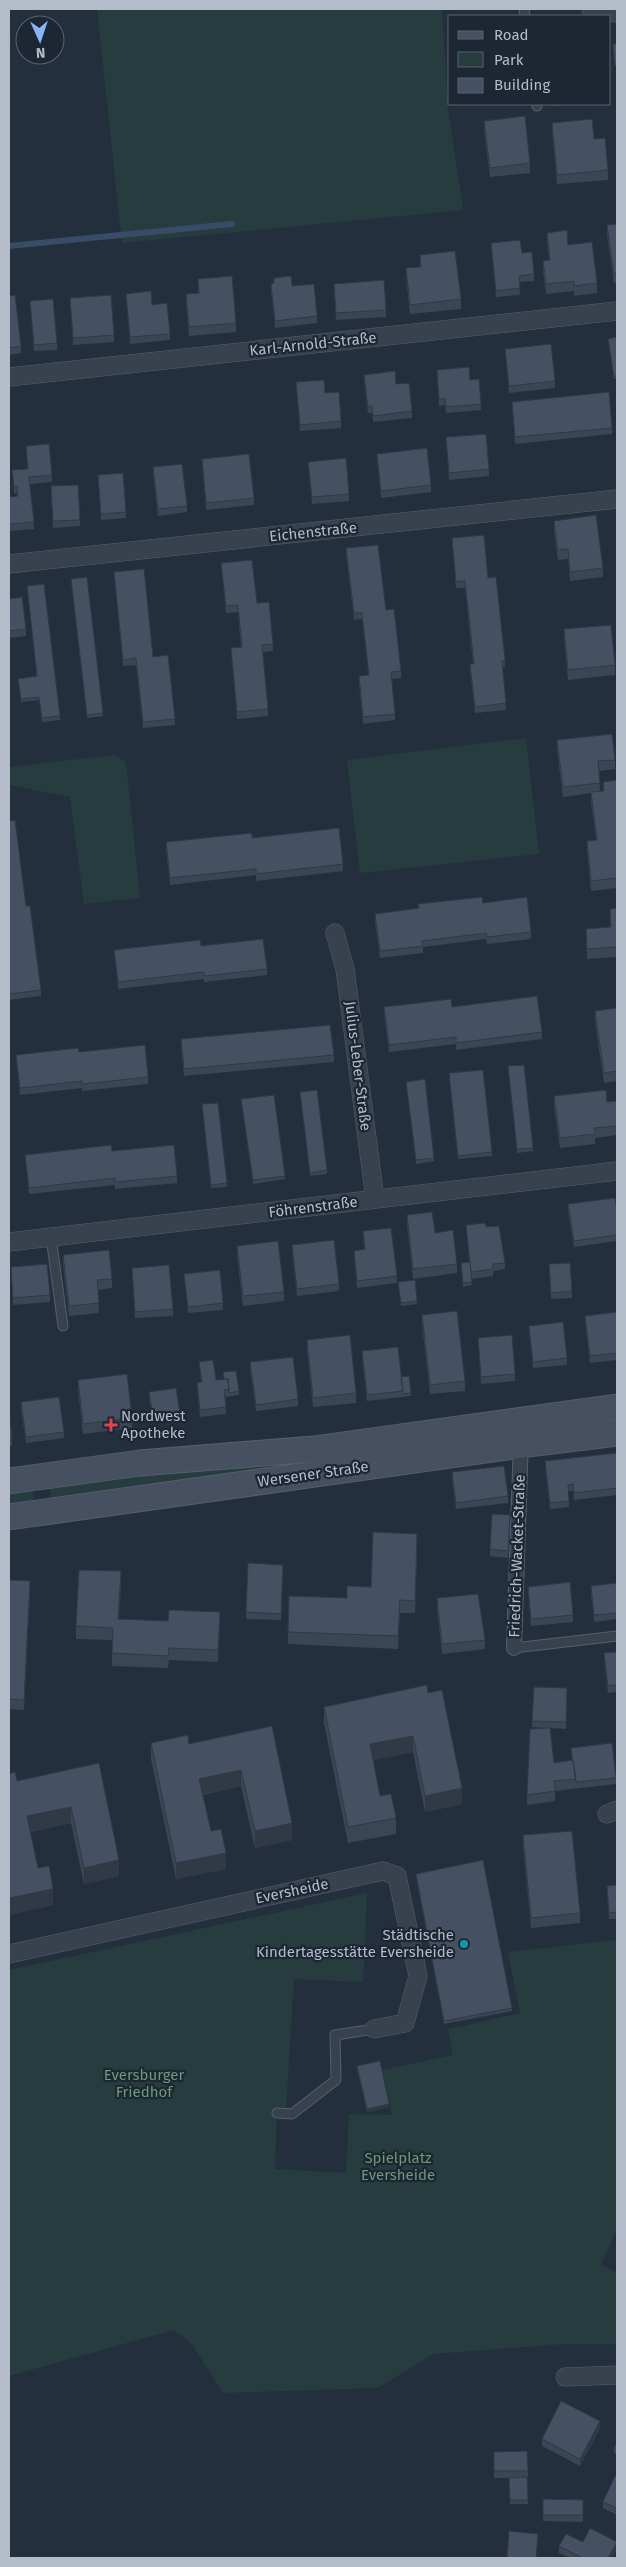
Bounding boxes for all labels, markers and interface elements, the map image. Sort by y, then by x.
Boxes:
north arrow [15,15,65,65]
legend [448,15,611,105]
text: Road [494,26,529,44]
text: N [36,44,46,61]
text: Park [494,51,524,69]
text: Building [494,76,550,94]
street label: Karl-Arnold-Straße [249,328,377,360]
street label: Eichenstraße [268,518,358,546]
street label: Julius-Leber-Straße [341,1000,375,1132]
street label: Föhrenstraße [267,1193,359,1221]
place label: Nordwest Apotheke [121,1407,186,1442]
marker: Nordwest Apotheke [105,1419,117,1431]
street label: Wersener Straße [256,1457,370,1491]
street label: Friedrich-Wacket-Straße [505,1474,529,1638]
street label: Eversheide [254,1874,330,1908]
place label: Städtische Kindertagesstätte Eversheide [256,1926,454,1961]
marker: Städtische Kindertagesstätte Eversheide [458,1938,470,1950]
park label: Eversburger Friedhof [104,2066,184,2101]
park label: Spielplatz Eversheide [361,2149,435,2184]

